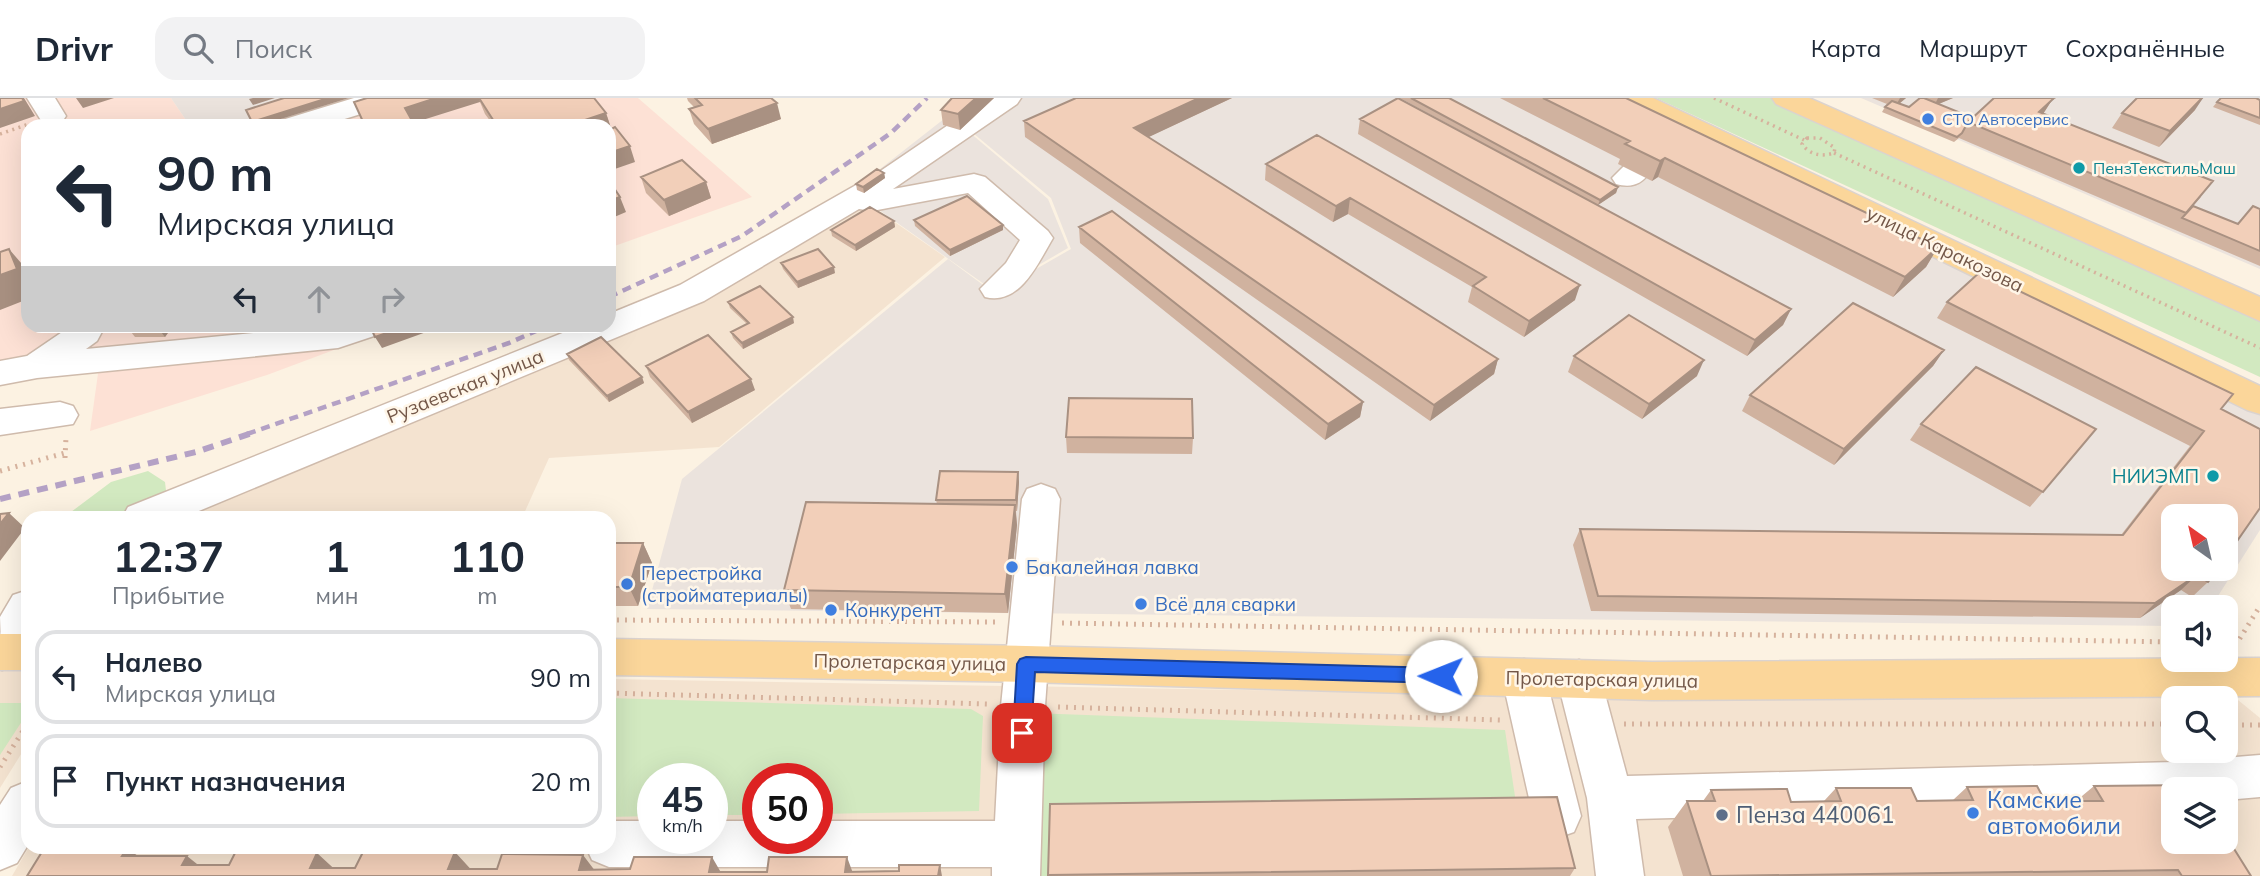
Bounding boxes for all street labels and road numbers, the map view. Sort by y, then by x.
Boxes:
street label: улица Каракозова [1863,201,2027,297]
street label: Рузаевская улица [383,344,547,428]
street label: Пролетарская улица [813,648,1007,676]
street label: Пролетарская улица [1505,665,1699,693]

